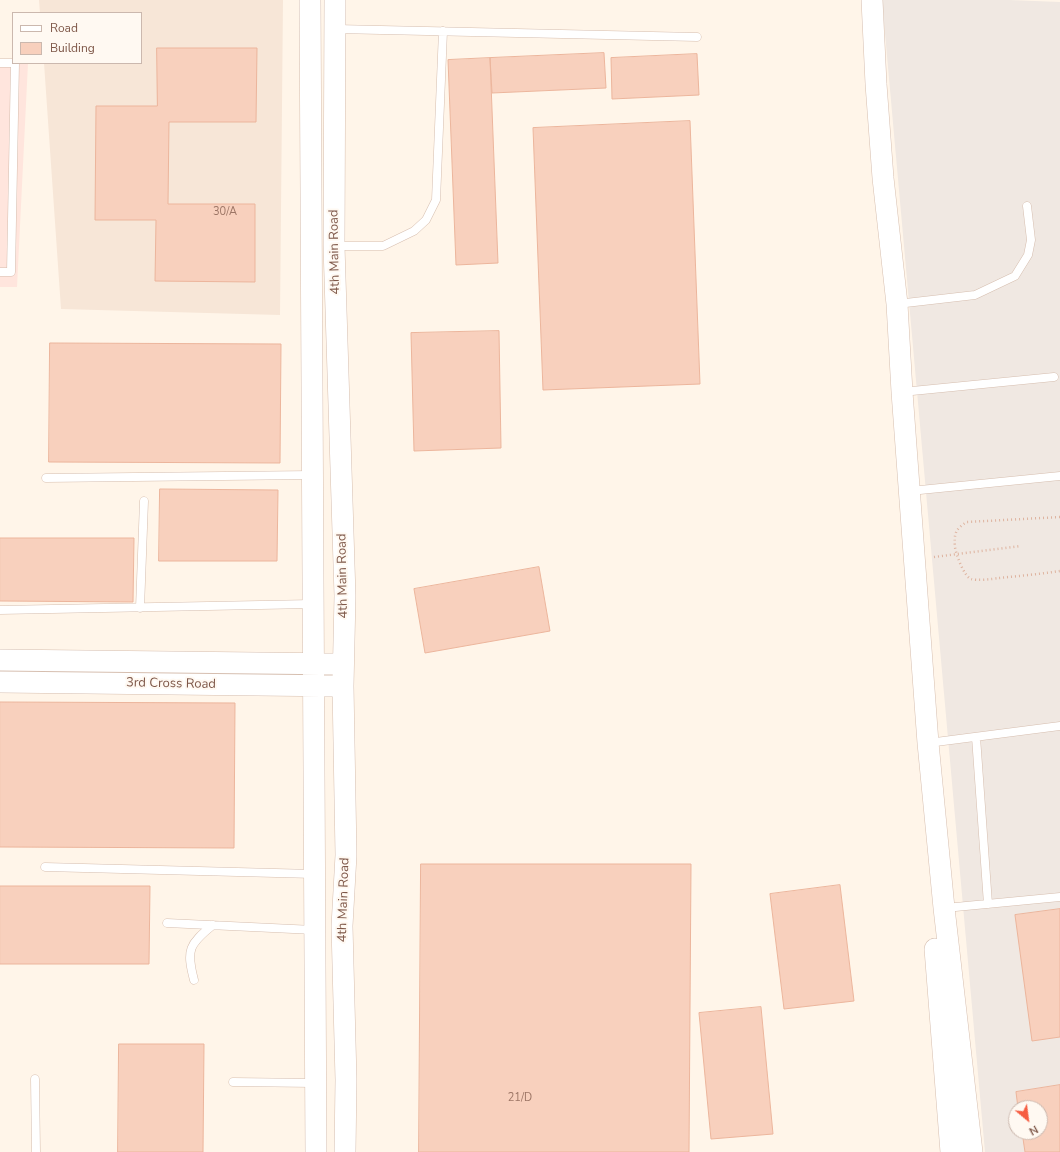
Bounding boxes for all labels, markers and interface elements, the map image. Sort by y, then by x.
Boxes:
legend [12,12,142,64]
text: Road [50,20,78,36]
text: Building [50,40,95,56]
house number: 30/A [213,205,237,219]
street label: 4th Main Road [326,209,344,295]
street label: 4th Main Road [334,533,352,619]
street label: 3rd Cross Road [126,675,216,693]
street label: 4th Main Road [335,857,353,943]
house number: 21/D [508,1091,532,1105]
north arrow [1008,1100,1048,1140]
text: N [1026,1121,1041,1139]

